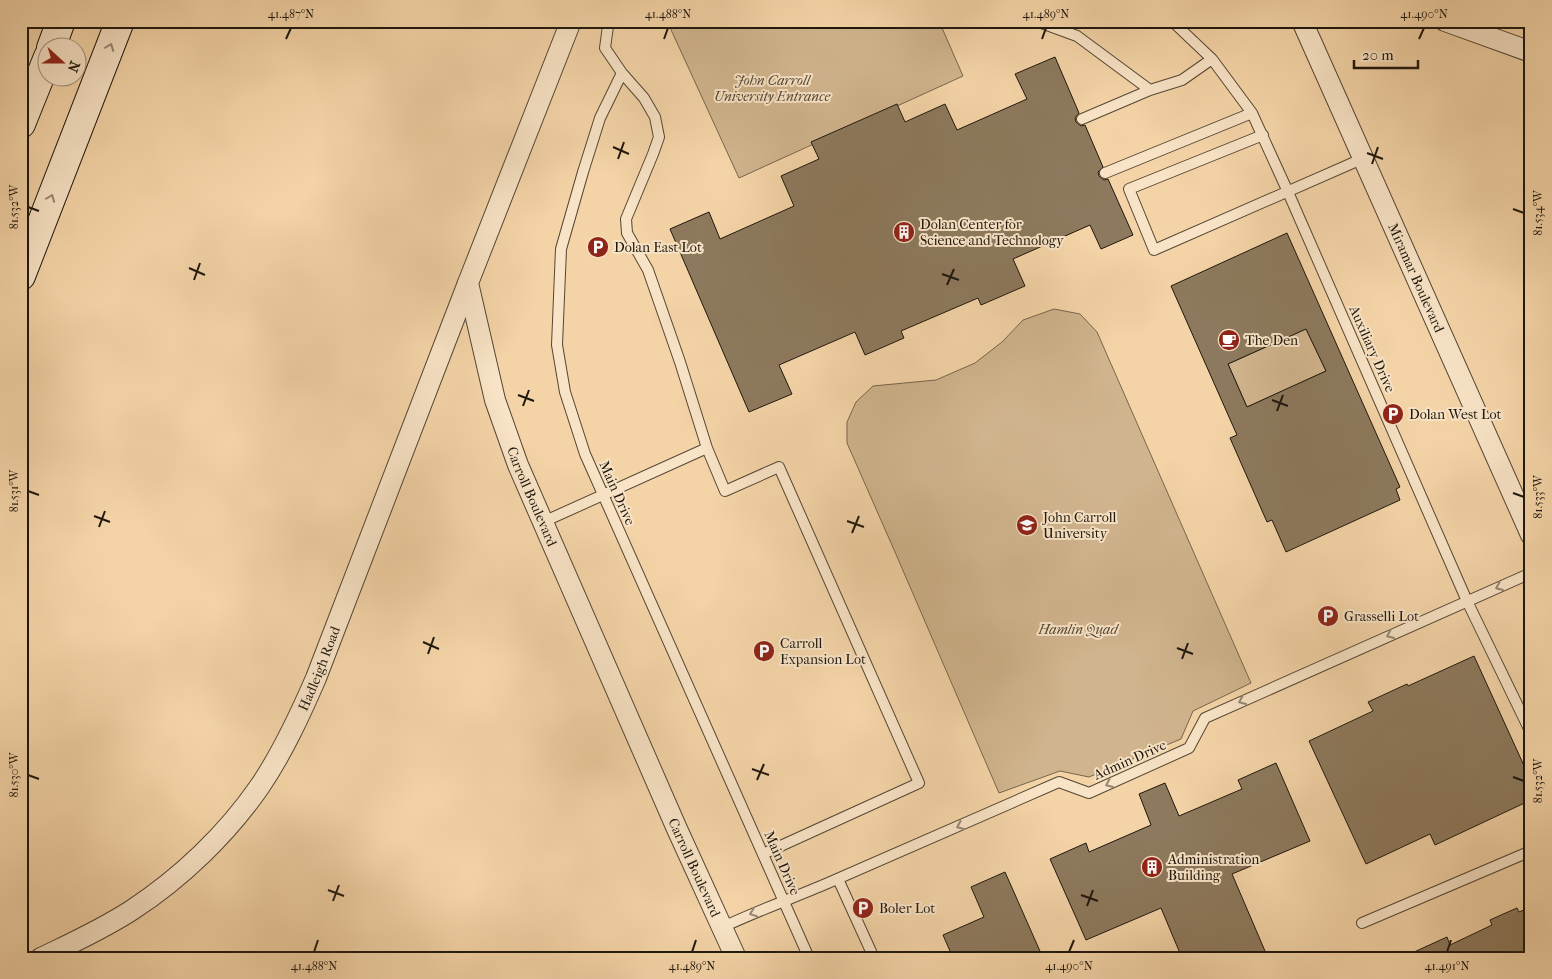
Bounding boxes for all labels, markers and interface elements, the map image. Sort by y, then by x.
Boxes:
text: 41.487°N [268,7,314,21]
text: 41.488°N [645,7,691,21]
text: 41.489°N [1023,7,1069,21]
text: 41.490°N [1400,7,1448,21]
north arrow [38,38,88,88]
scale bar [1354,38,1418,70]
one-way arrow [104,43,114,52]
text: 20 m [1362,46,1394,64]
text: N [64,58,84,75]
park label: John Carroll University Entrance [714,72,830,105]
text: 81.532°W [7,183,21,229]
text: 81.534°W [1531,189,1545,236]
one-way arrow [46,195,56,203]
place label: Dolan Center for Science and Technology [920,216,1064,249]
building icon: Dolan Center for Science and Technology [892,220,916,244]
street label: Miramar Boulevard [1385,220,1448,335]
parking icon: Dolan East Lot [586,235,610,259]
place label: Dolan East Lot [614,239,702,256]
street label: Auxiliary Drive [1345,302,1399,395]
cafe icon: The Den [1217,328,1241,352]
place label: The Den [1245,332,1298,349]
parking icon: Dolan West Lot [1381,402,1405,426]
place label: Dolan West Lot [1409,406,1502,423]
street label: Carroll Boulevard [504,444,561,549]
street label: Main Drive [595,458,639,528]
text: 81.531°W [7,468,21,512]
text: 81.533°W [1531,474,1545,519]
place label: John Carroll University [1042,509,1117,542]
school or university icon: John Carroll University [1015,513,1039,537]
one-way arrow [1495,581,1504,591]
parking icon: Grasselli Lot [1316,604,1340,628]
place label: Grasselli Lot [1344,608,1419,625]
park label: Hamlin Quad [1037,621,1119,638]
street label: Hadleigh Road [294,624,344,713]
one-way arrow [1386,629,1395,639]
place label: Carroll Expansion Lot [780,635,866,668]
parking icon: Carroll Expansion Lot [752,639,776,663]
one-way arrow [1238,695,1247,706]
street label: Admin Drive [1090,736,1169,784]
text: 81.530°W [7,751,21,798]
text: 81.532°W [1531,757,1545,803]
one-way arrow [1105,778,1114,789]
street label: Carroll Boulevard [665,815,725,920]
one-way arrow [956,819,965,830]
street label: Main Drive [760,828,804,898]
place label: Administration Building [1167,851,1260,884]
building icon: Administration Building [1140,855,1164,879]
parking icon: Boler Lot [851,896,875,920]
place label: Boler Lot [879,900,935,917]
one-way arrow [749,907,758,917]
text: 41.488°N [291,959,337,973]
text: 41.489°N [669,959,715,973]
text: 41.490°N [1045,959,1093,973]
text: 41.491°N [1424,959,1470,973]

